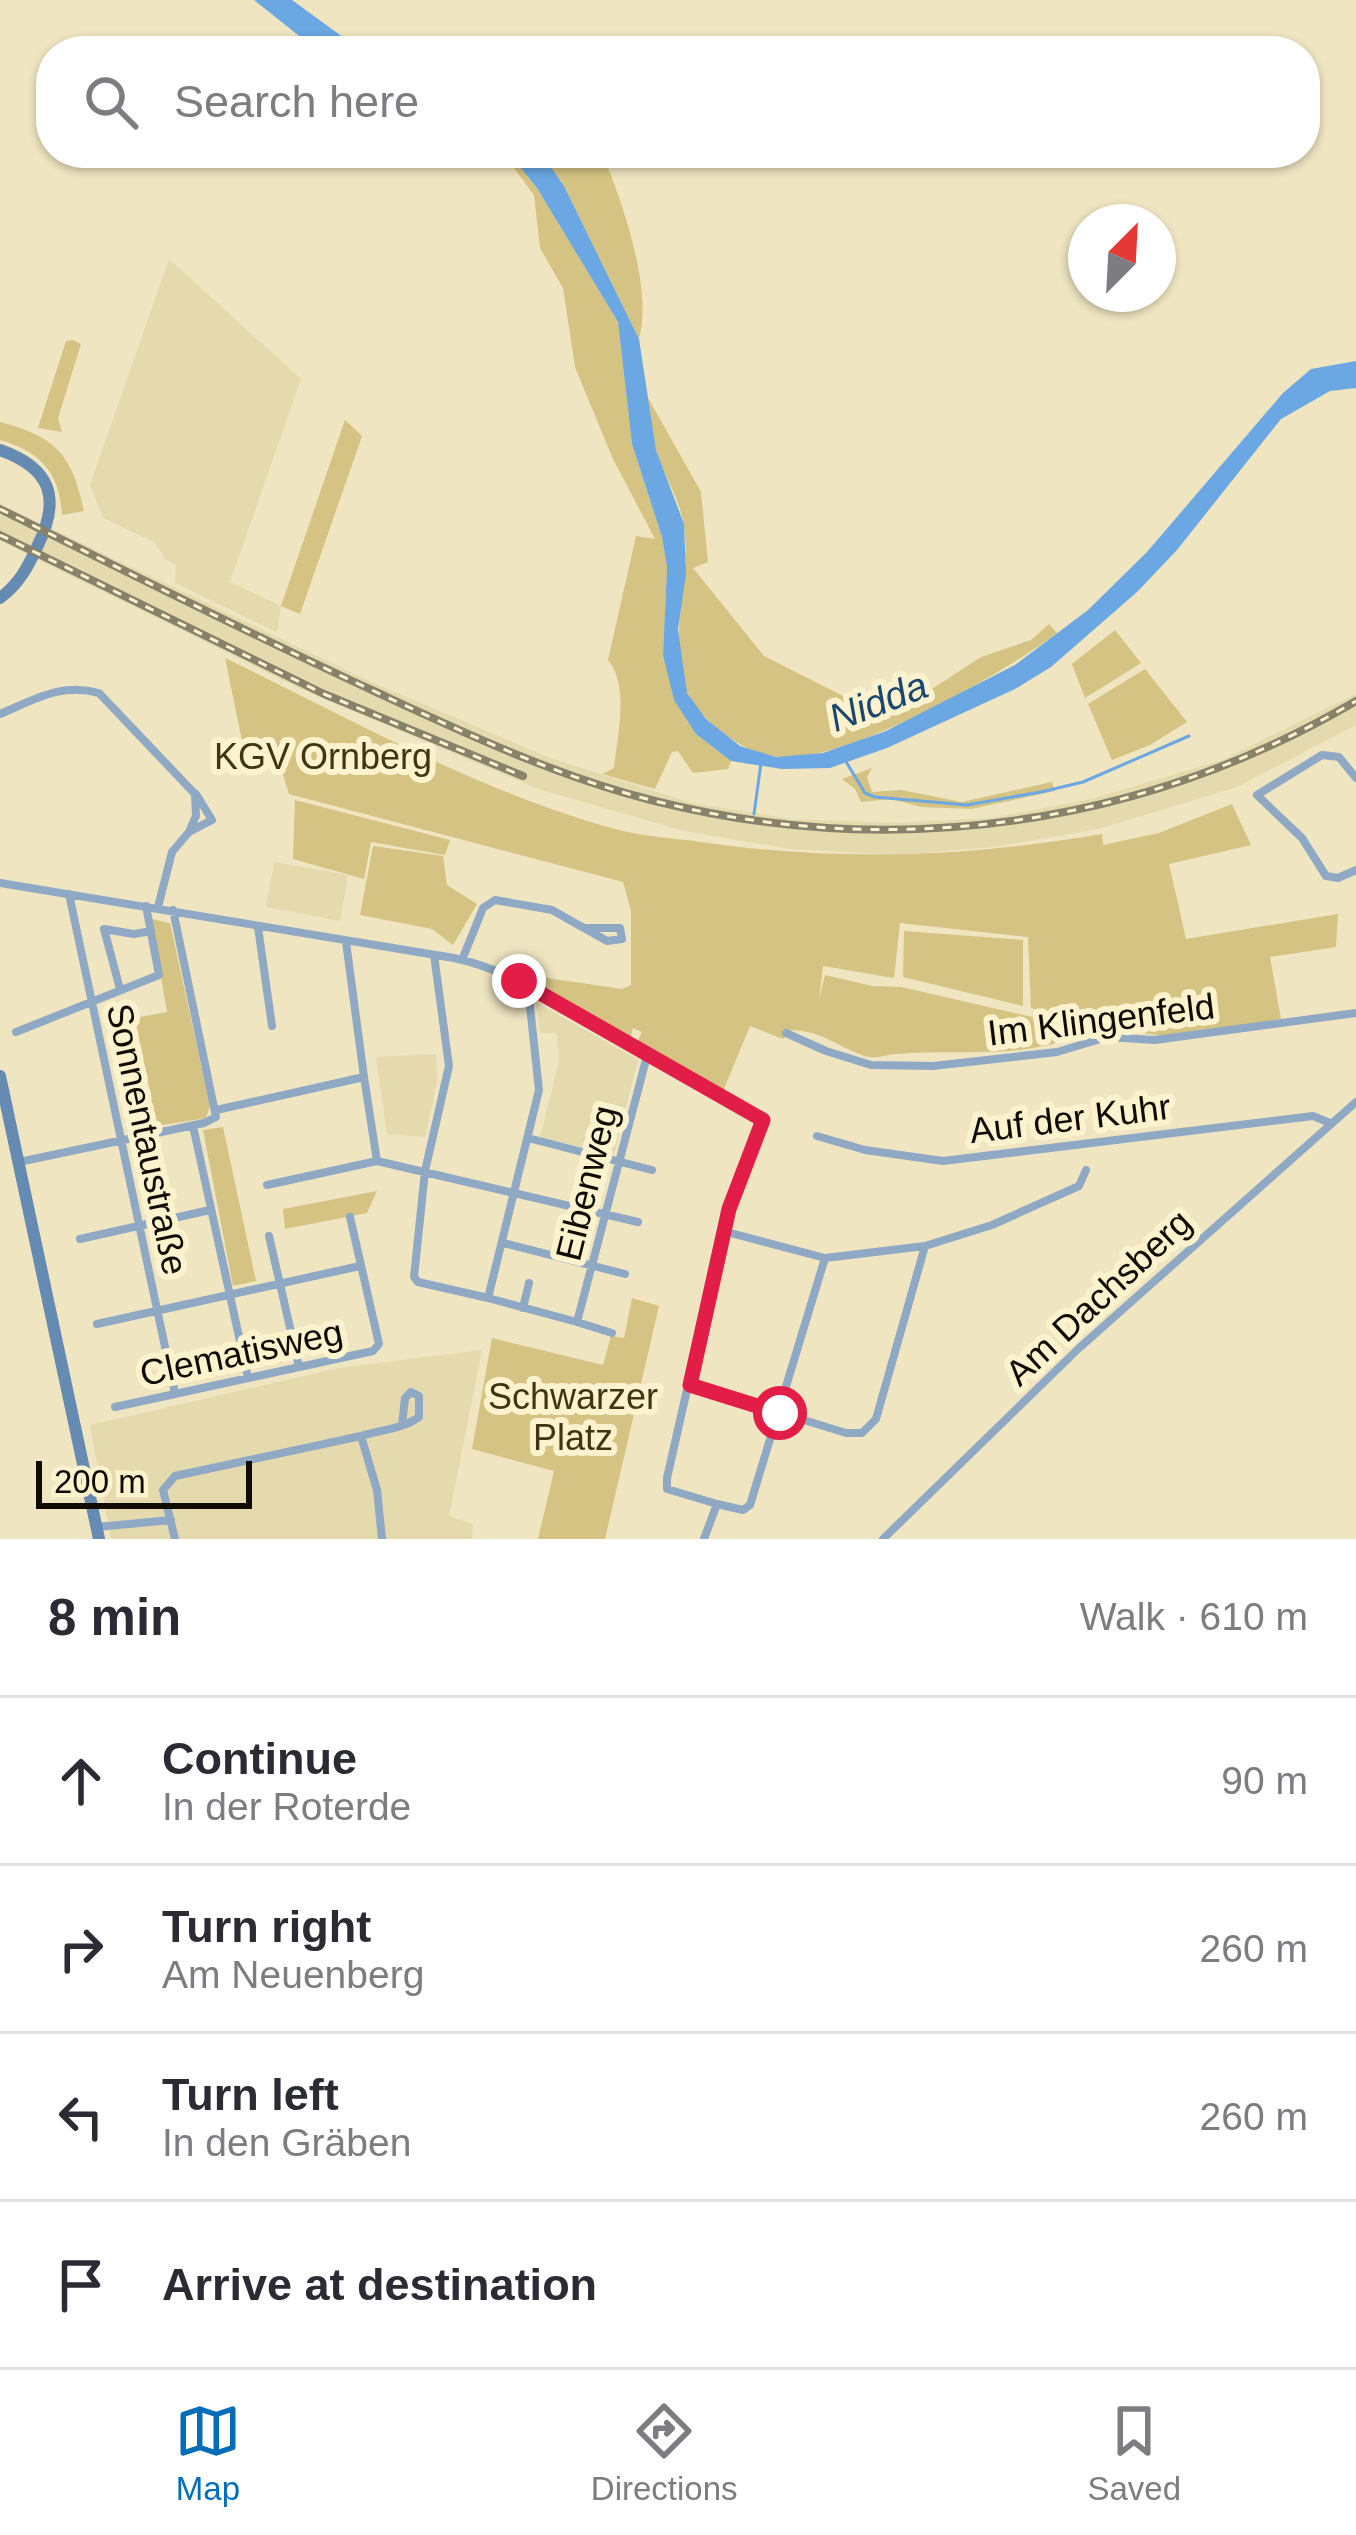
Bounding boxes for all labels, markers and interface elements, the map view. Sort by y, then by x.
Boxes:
search box [36,36,1320,168]
icon: search [78,69,144,135]
text: Search here [174,76,419,127]
north arrow [1068,204,1176,312]
water label: Nidda [823,663,933,740]
park label: KGV Ornberg [214,736,432,777]
route end [492,954,546,1008]
street label: Im Klingenfeld [985,985,1217,1054]
street label: Sonnentaustraße [99,1000,196,1278]
street label: Auf der Kuhr [967,1086,1173,1151]
street label: Eibenweg [547,1101,626,1265]
street label: Am Dachsberg [997,1201,1199,1394]
street label: Clematisweg [136,1311,346,1394]
park label: Schwarzer Platz [488,1376,658,1458]
route start [753,1386,807,1440]
scale bar [36,1455,252,1508]
text: 200 m [54,1463,146,1500]
text: 8 min [48,1589,181,1646]
text: Walk · 610 m [1080,1595,1308,1638]
text: Continue [162,1733,357,1784]
icon: ahead [48,1748,114,1814]
text: 90 m [1221,1759,1308,1802]
text: In der Roterde [162,1785,411,1828]
text: Turn right [162,1901,371,1952]
icon: right [48,1916,114,1982]
text: 260 m [1200,1927,1308,1970]
text: Am Neuenberg [162,1953,424,1996]
text: Turn left [162,2069,339,2120]
icon: left [48,2084,114,2150]
text: 260 m [1200,2095,1308,2138]
text: In den Gräben [162,2121,411,2164]
icon: arrive [48,2252,114,2318]
text: Arrive at destination [162,2259,597,2310]
tab: Map [175,2398,241,2508]
tab: Directions [591,2398,738,2508]
tab: Saved [1087,2398,1181,2508]

